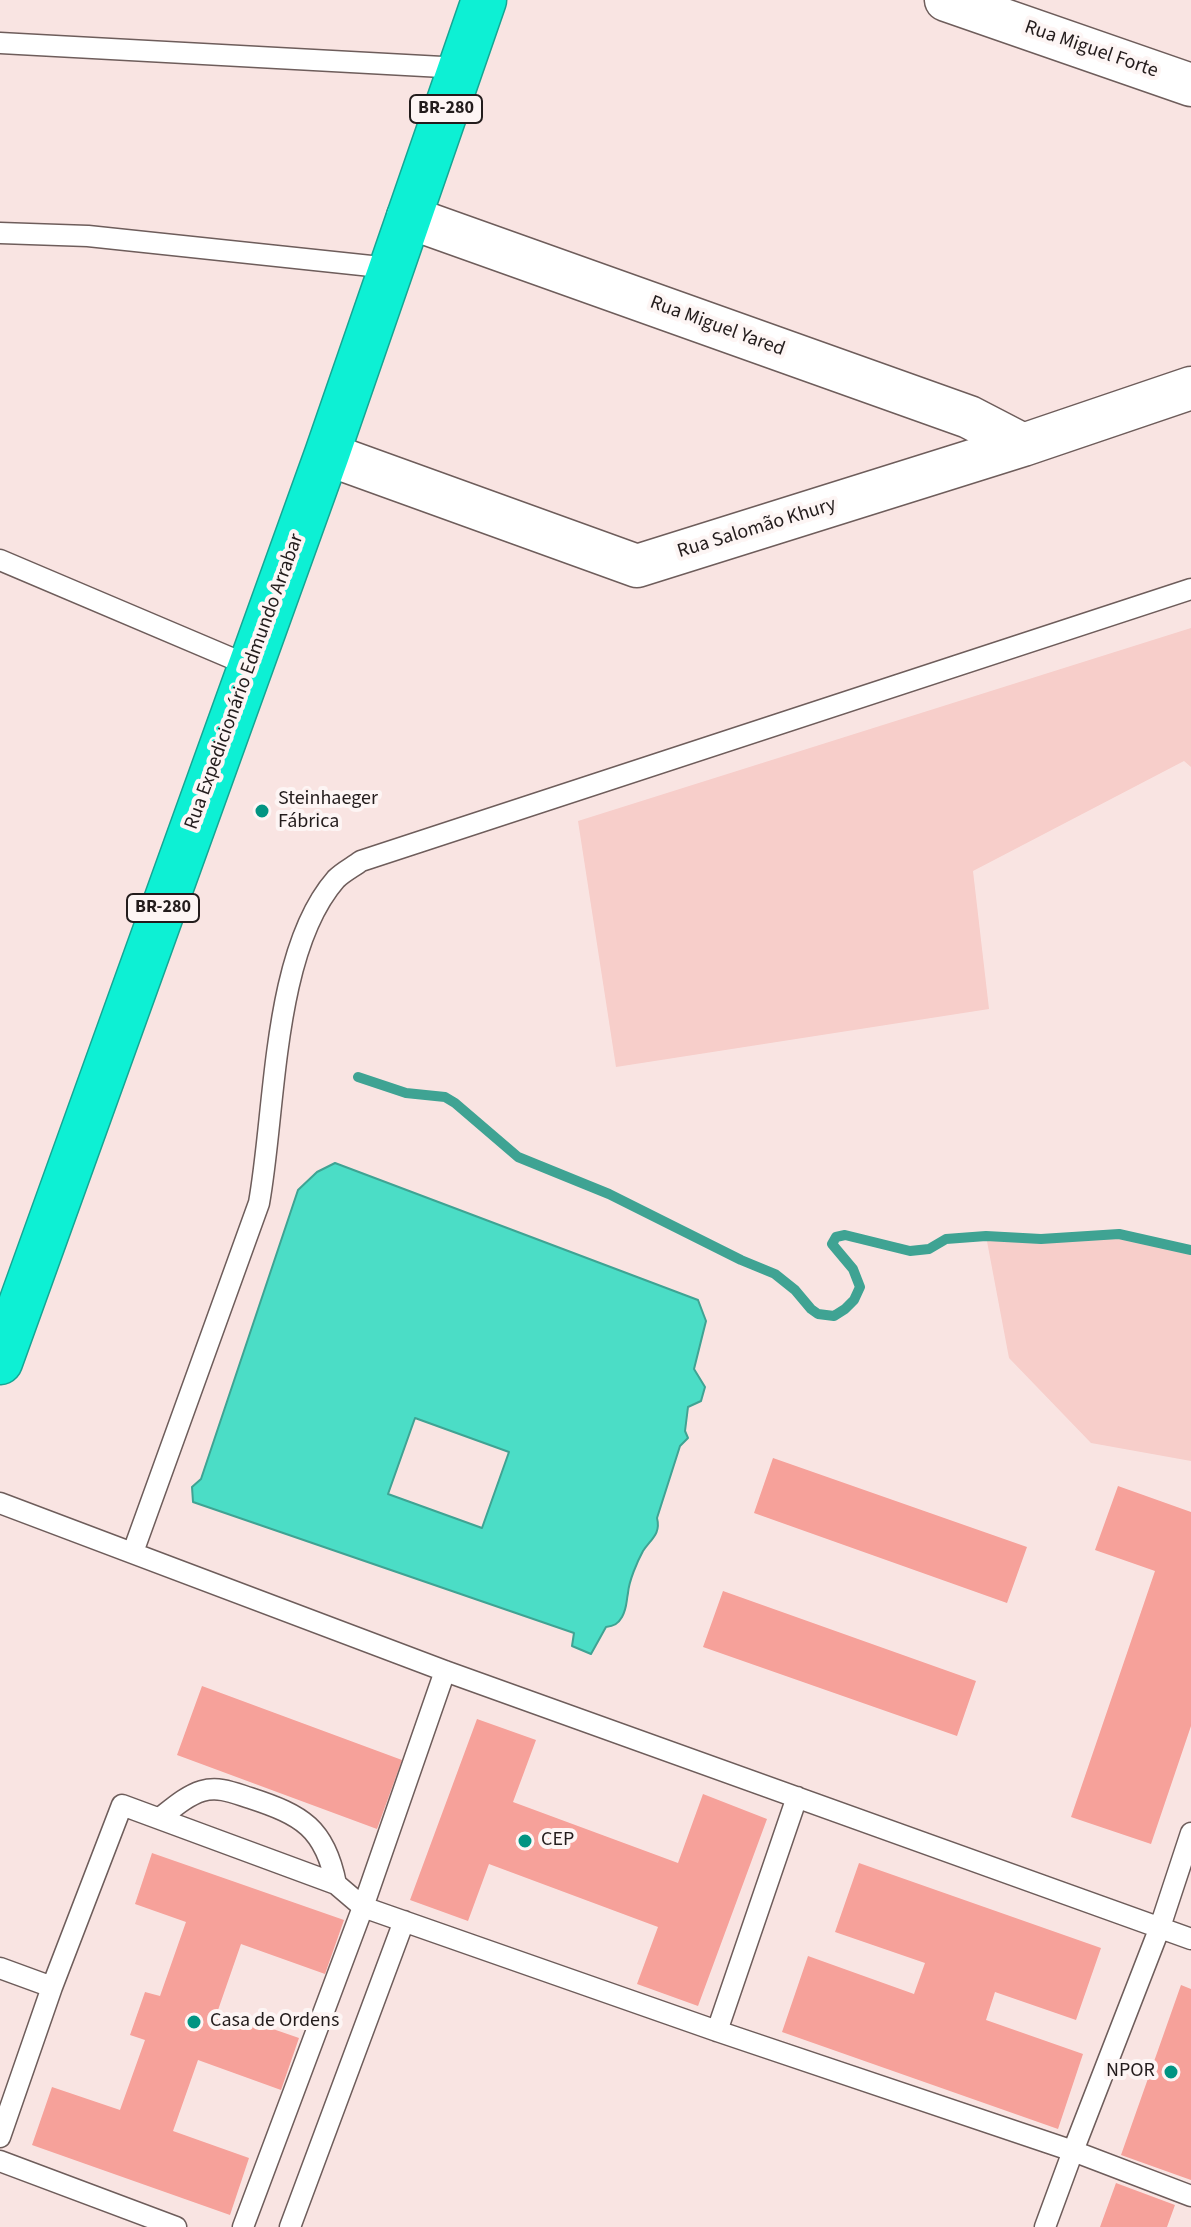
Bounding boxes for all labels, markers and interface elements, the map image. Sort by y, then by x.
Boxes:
street label: Rua Miguel Forte [1021,16,1161,84]
road number: BR-280 [410,95,482,123]
street label: Rua Miguel Yared [646,291,788,363]
street label: Rua Salomão Khury [675,493,839,565]
street label: Rua Expedicionário Edmundo Arrabar [180,531,310,833]
place label: Steinhaeger Fábrica [278,788,378,835]
marker: Steinhaeger Fábrica [253,802,271,820]
road number: BR-280 [127,894,199,922]
place label: CEP [541,1829,574,1853]
marker: CEP [516,1832,534,1850]
place label: Casa de Ordens [210,2010,339,2034]
marker: Casa de Ordens [185,2013,203,2031]
place label: NPOR [1106,2060,1155,2084]
marker: NPOR [1162,2063,1180,2081]

